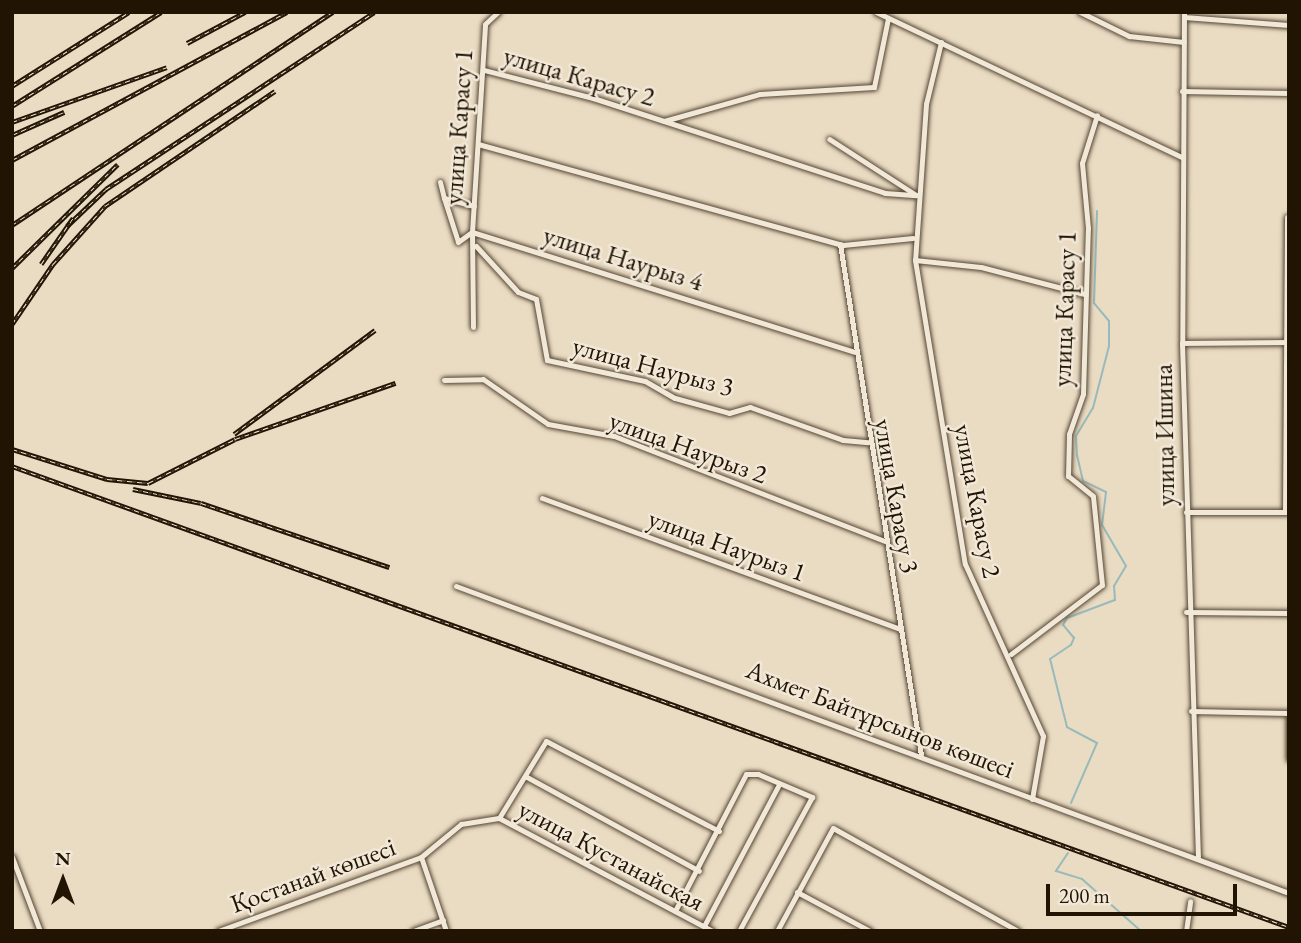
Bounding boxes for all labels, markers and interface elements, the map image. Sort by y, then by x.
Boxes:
street label: улица Карасу 2 [500,41,658,113]
street label: улица Карасу 1 [438,48,480,206]
street label: улица Наурыз 4 [539,220,707,298]
street label: улица Карасу 1 [1047,231,1083,387]
street label: улица Наурыз 3 [569,331,737,403]
street label: улица Ишина [1148,364,1182,506]
street label: улица Наурыз 2 [605,405,771,491]
street label: улица Карасу 3 [867,417,925,575]
street label: улица Карасу 2 [947,421,1007,581]
street label: улица Наурыз 1 [644,503,810,589]
street label: Ахмет Байтұрсынов көшесі [742,654,1018,786]
street label: улица Кустанайская [513,794,709,918]
street label: Қостанай көшесі [226,832,400,920]
north arrow [28,845,98,915]
text: N [55,846,71,871]
scale bar [1049,870,1240,914]
text: 200 m [1059,882,1110,909]

